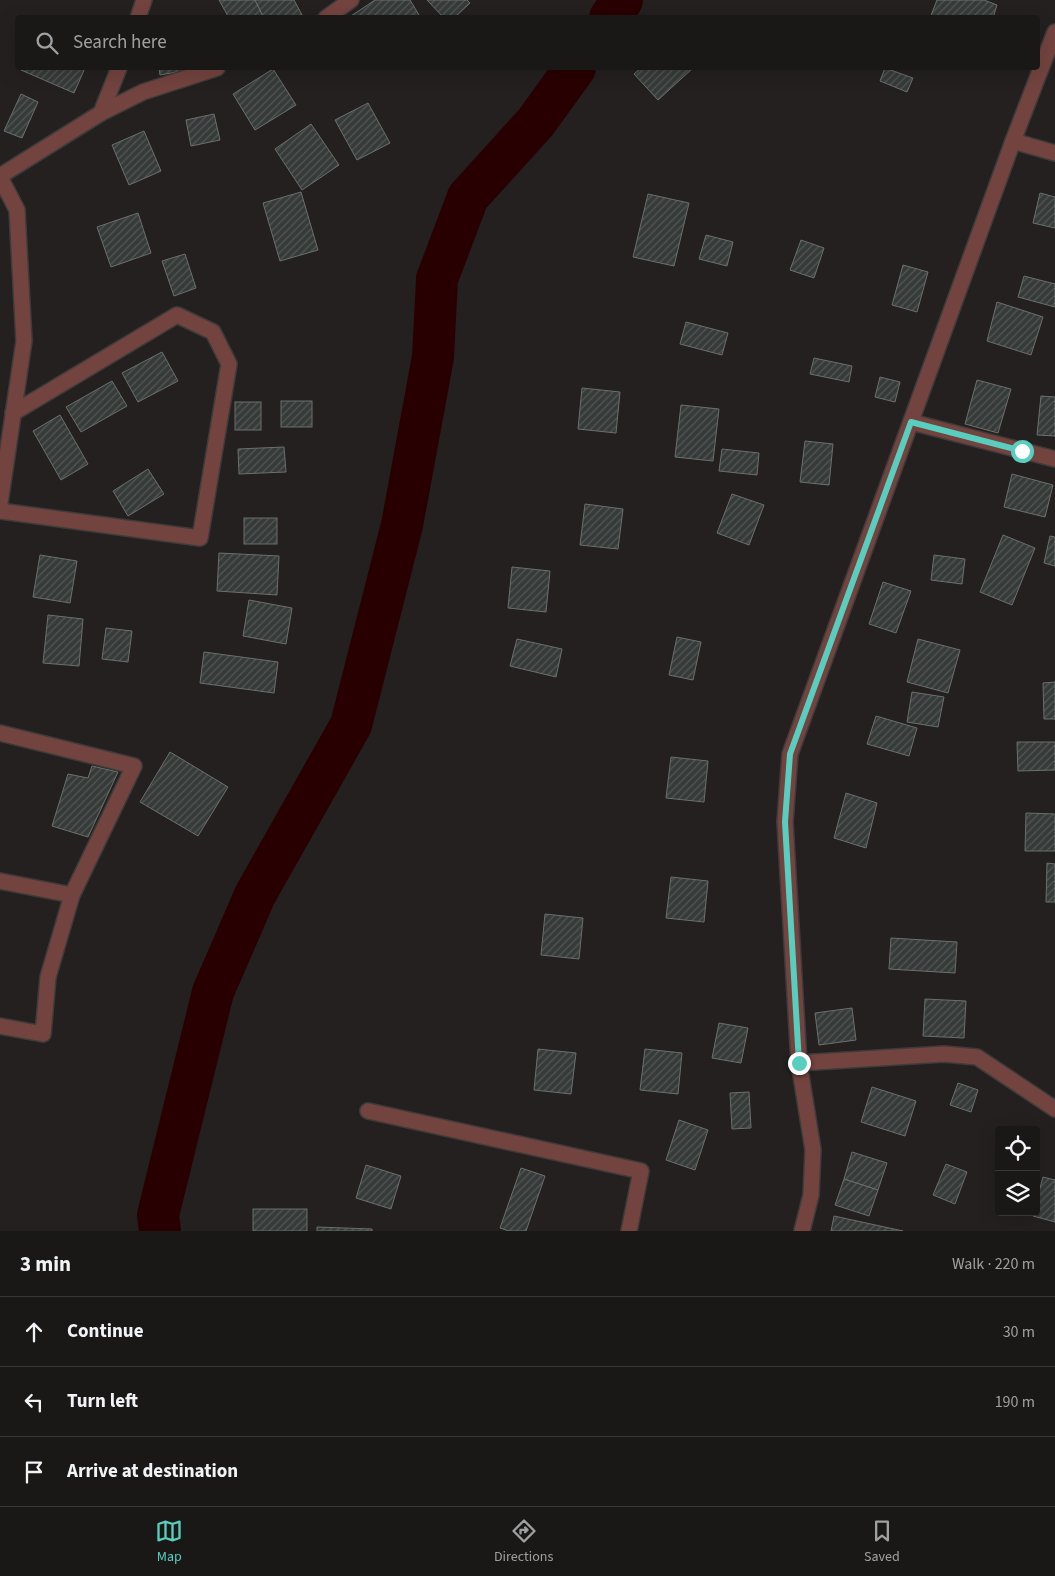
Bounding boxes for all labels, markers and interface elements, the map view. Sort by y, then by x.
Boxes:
search box [15,15,1040,70]
icon: search [33,29,61,57]
text: Search here [73,29,167,56]
route start [1011,440,1034,463]
route end [788,1052,811,1075]
map controls [995,1126,1040,1216]
button: locate [995,1126,1040,1171]
button: layers [995,1171,1040,1216]
text: 3 min [20,1249,71,1279]
text: Walk · 220 m [952,1253,1035,1275]
icon: ahead [20,1318,48,1346]
text: Continue [67,1318,144,1345]
text: 30 m [1003,1321,1035,1343]
icon: left [20,1388,48,1416]
text: Turn left [67,1388,138,1415]
text: 190 m [995,1391,1035,1413]
icon: arrive [20,1458,48,1486]
text: Arrive at destination [67,1458,238,1485]
tab: Map [155,1517,183,1567]
tab: Directions [494,1517,553,1567]
tab: Saved [864,1517,900,1567]

